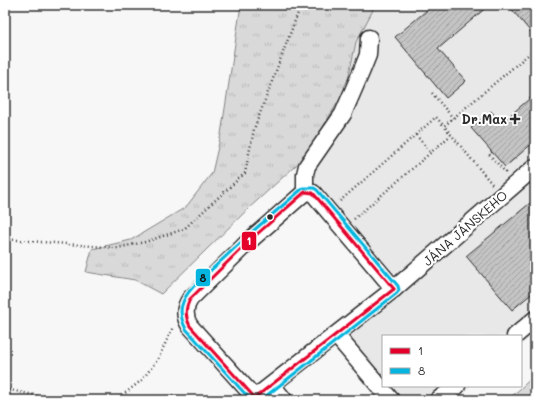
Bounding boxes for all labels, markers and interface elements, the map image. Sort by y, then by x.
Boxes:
place label: Dr.Max [462,110,507,127]
marker: Dr.Max [510,114,520,124]
street label: JÁNA JÁNSKEHO [419,186,511,269]
unlabelled marker [265,212,275,222]
line badge: 1 [241,231,257,251]
text: 1 [247,233,251,248]
line badge: 8 [195,268,211,287]
text: 8 [200,270,207,285]
legend [382,335,522,387]
text: 1 [418,342,423,358]
text: 8 [418,362,425,378]

